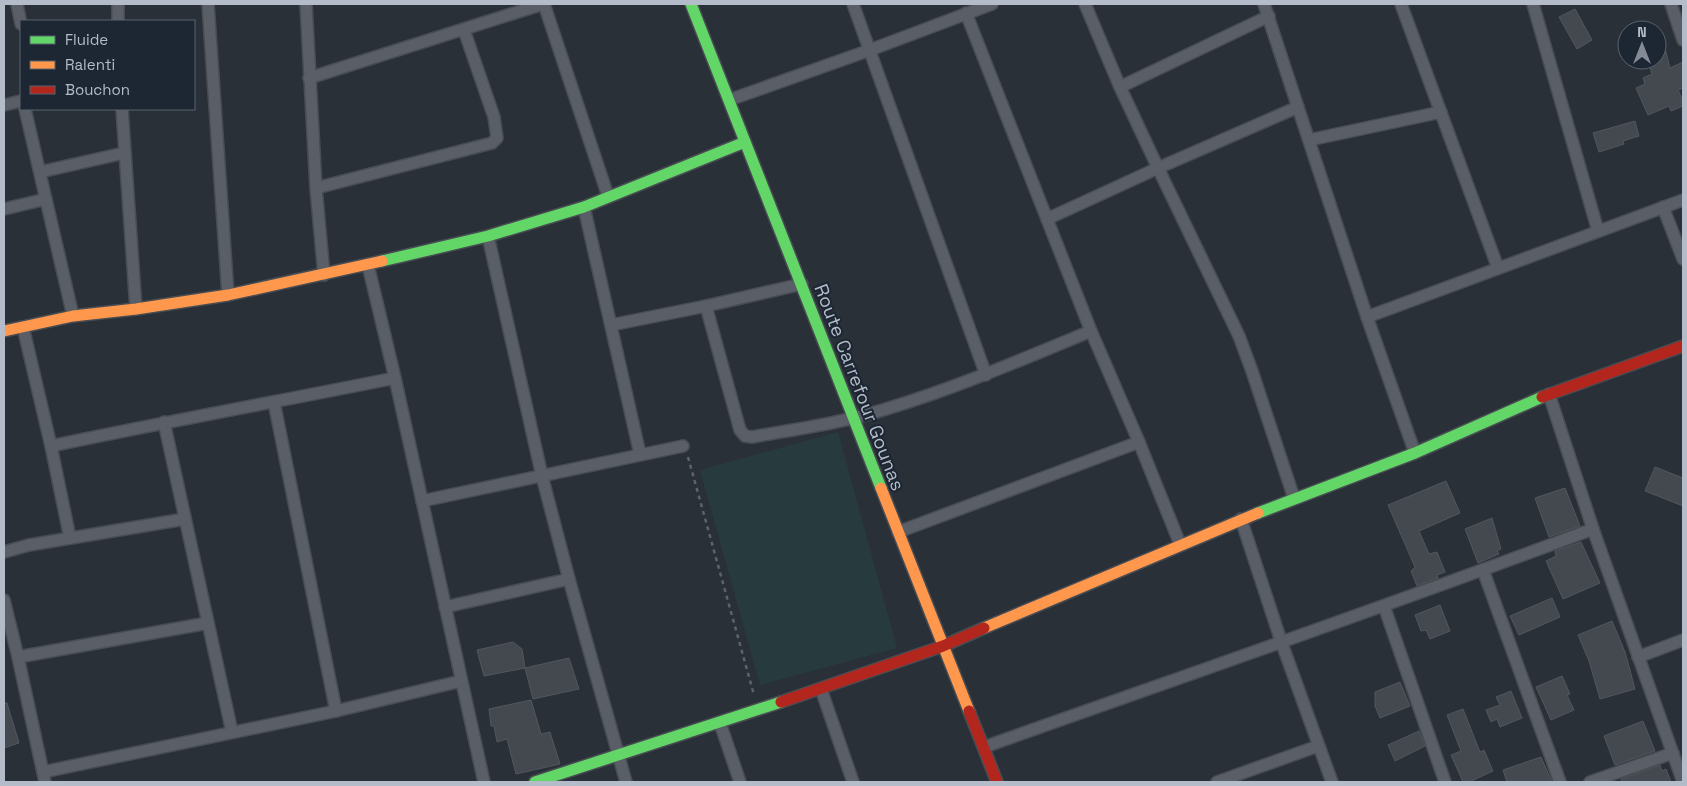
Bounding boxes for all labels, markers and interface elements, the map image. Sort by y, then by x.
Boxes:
legend [20,20,195,110]
north arrow [1617,20,1667,70]
text: N [1637,23,1647,41]
text: Fluide [65,30,108,49]
text: Ralenti [65,55,115,74]
text: Bouchon [65,80,130,99]
street label: Route Carrefour Gounas [809,280,911,494]

